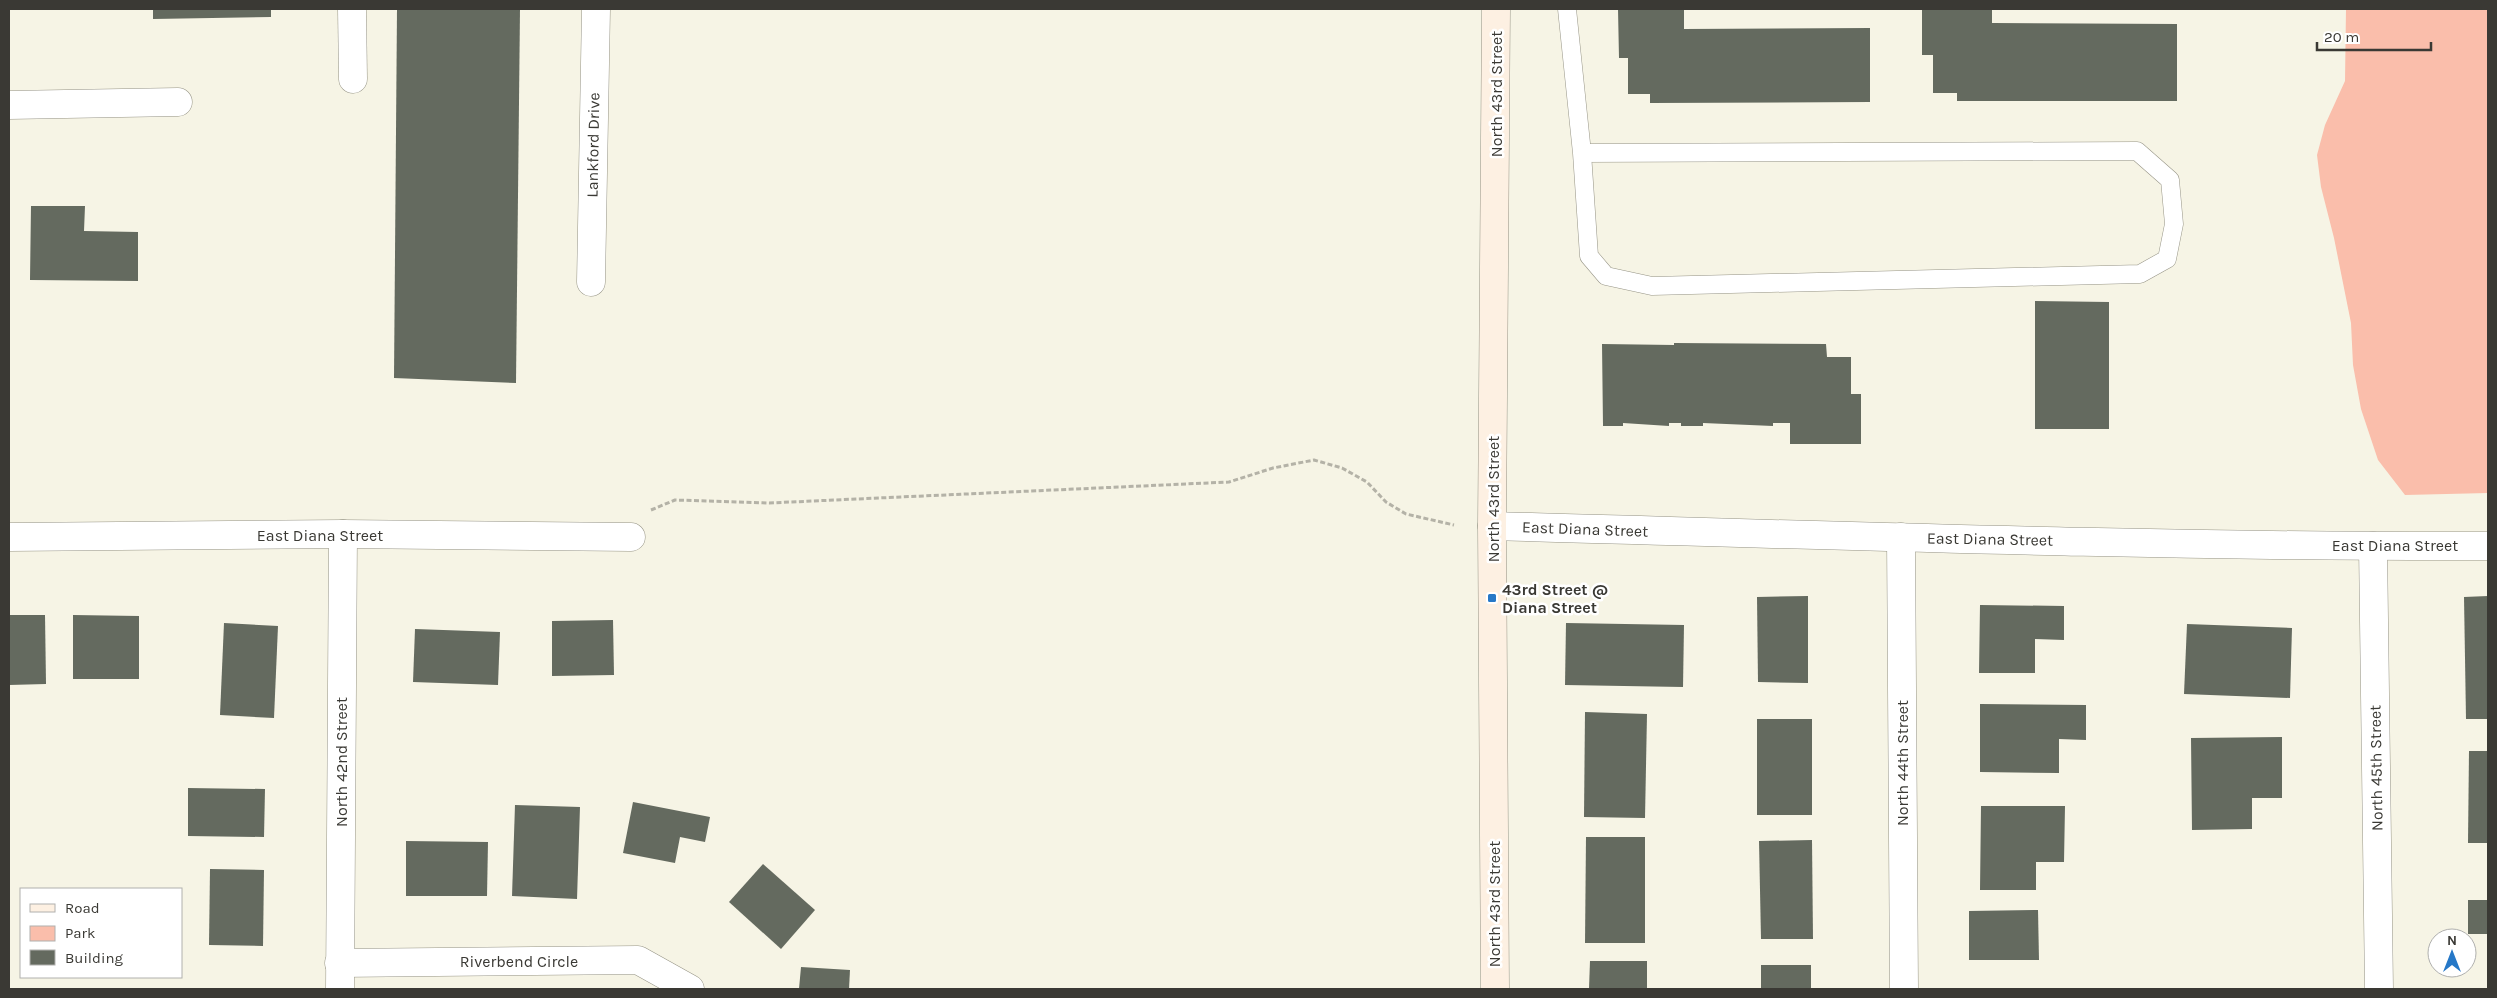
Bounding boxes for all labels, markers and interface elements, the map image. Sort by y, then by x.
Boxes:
scale bar [2317,20,2431,52]
text: 20 m [2324,28,2359,46]
street label: North 43rd Street [1487,31,1506,157]
street label: Lankford Drive [583,92,603,198]
street label: North 43rd Street [1484,436,1503,562]
street label: East Diana Street [1522,517,1648,541]
street label: East Diana Street [257,526,383,545]
street label: East Diana Street [1927,528,2053,550]
street label: East Diana Street [2332,536,2458,555]
place label: 43rd Street @ Diana Street [1502,580,1608,617]
marker: 43rd Street @ Diana Street [1486,592,1498,604]
street label: North 42nd Street [332,697,351,827]
street label: North 44th Street [1893,700,1912,826]
street label: North 45th Street [2365,705,2387,831]
street label: North 43rd Street [1485,841,1504,967]
legend [20,888,182,978]
text: Road [65,899,100,917]
text: Park [65,924,95,942]
north arrow [2427,928,2477,978]
text: N [2447,932,2457,949]
text: Building [65,949,123,967]
street label: Riverbend Circle [460,952,578,971]

